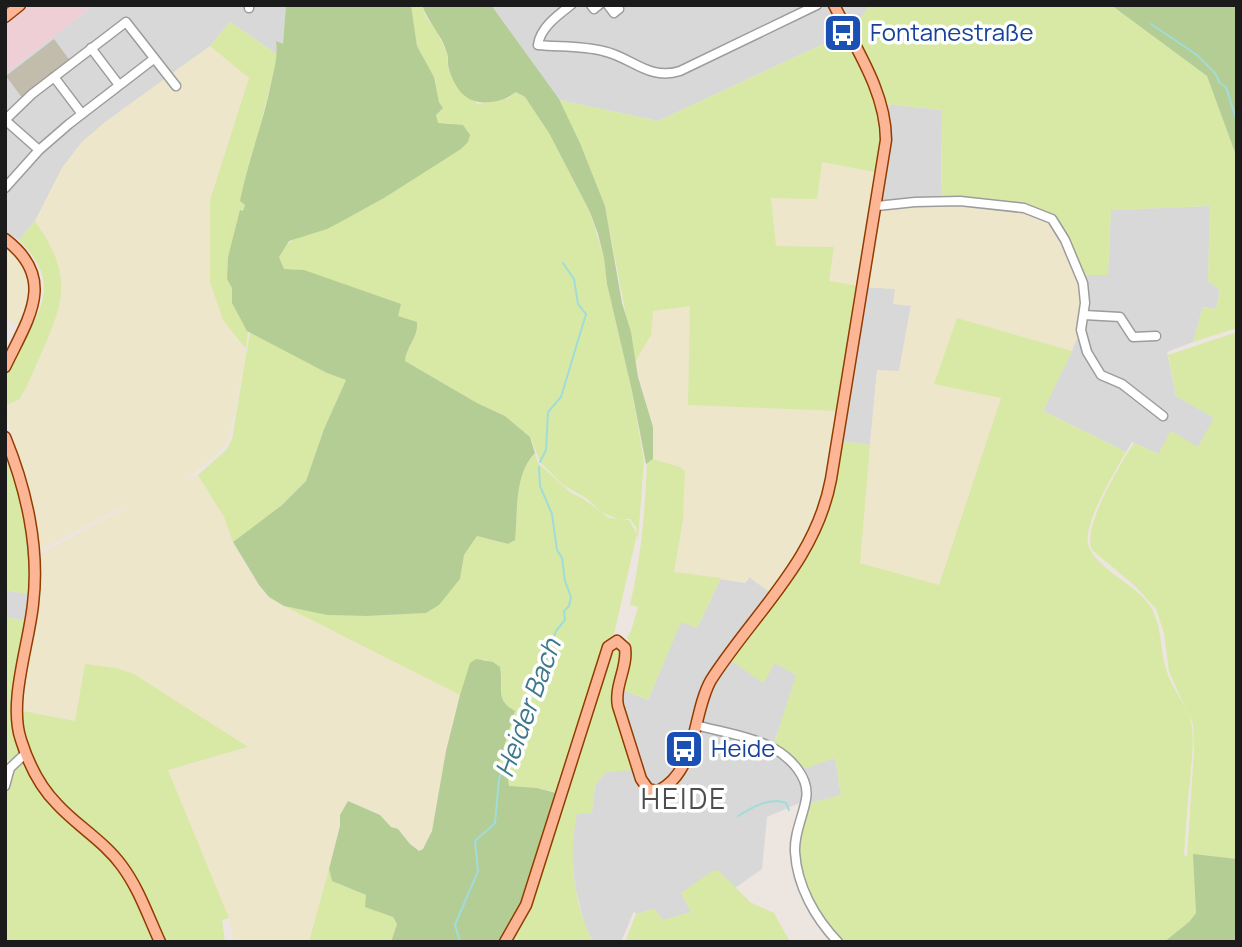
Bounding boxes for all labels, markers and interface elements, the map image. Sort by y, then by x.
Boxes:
bus stop icon: Fontanestraße [822,12,864,54]
place label: Fontanestraße [870,15,1033,48]
water label: Heider Bach [485,632,569,782]
bus stop icon: Heide [663,728,705,770]
place label: Heide [711,731,775,764]
district label: HEIDE [641,779,727,817]

